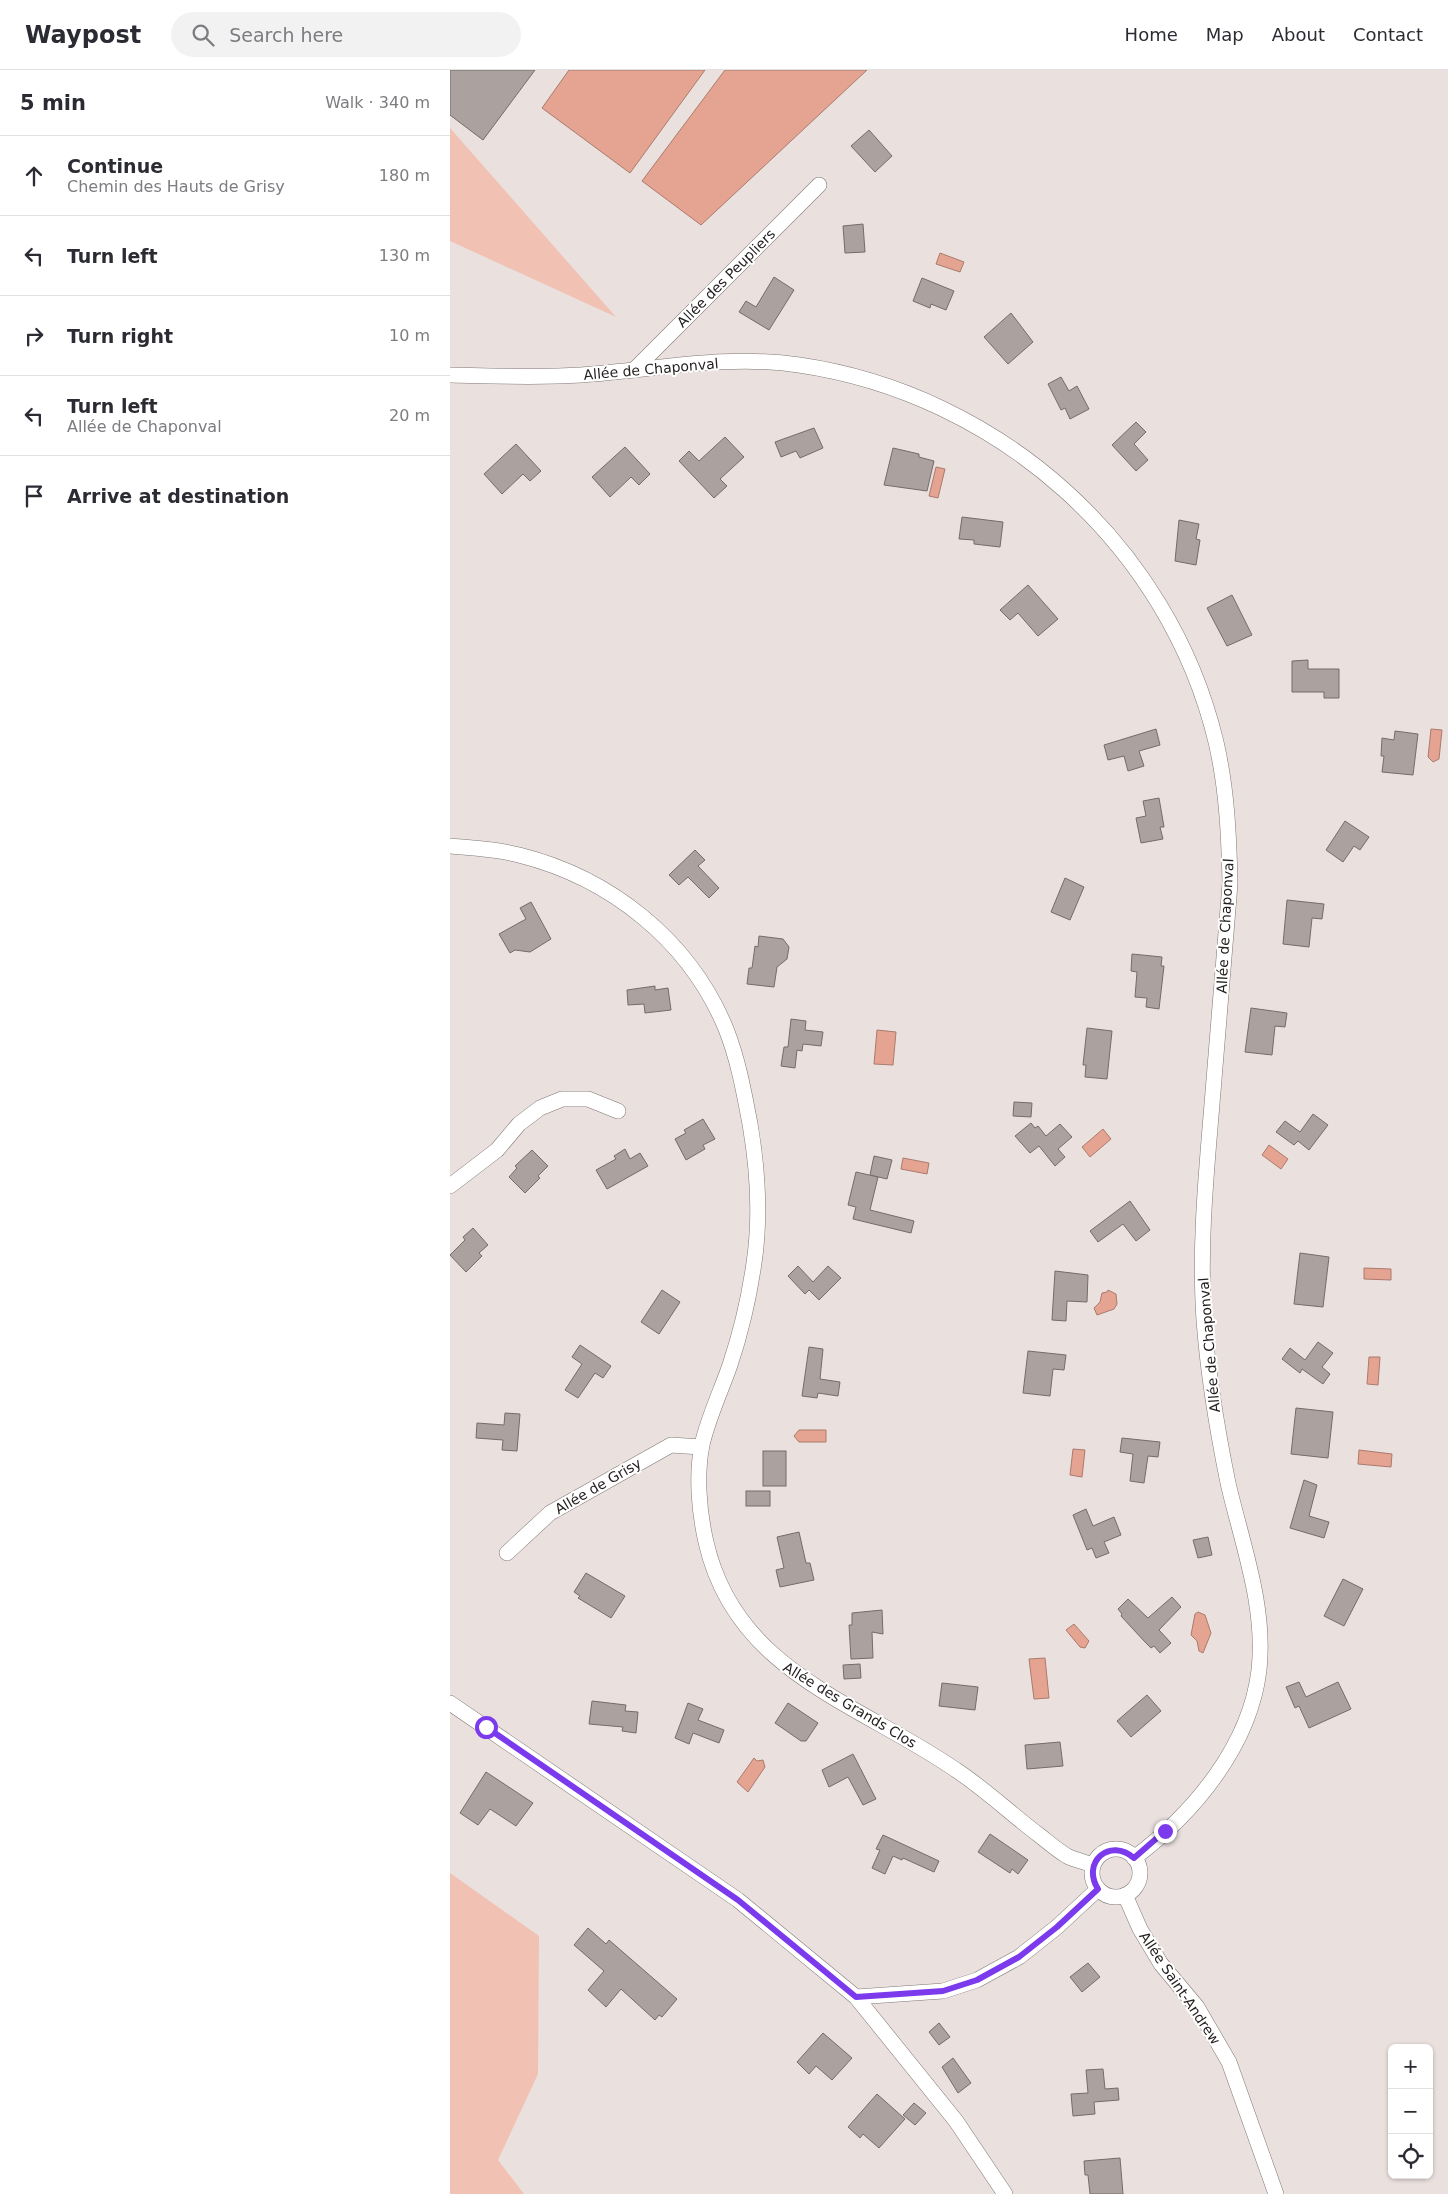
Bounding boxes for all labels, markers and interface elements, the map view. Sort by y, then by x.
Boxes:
search box [171,12,521,57]
text: Waypost [25,21,141,49]
icon: search [189,21,217,49]
text: Search here [229,24,343,46]
text: Home [1125,24,1178,45]
text: Map [1206,24,1244,45]
text: About [1272,24,1325,45]
text: Contact [1353,24,1423,45]
text: 5 min [20,91,86,115]
text: Walk · 340 m [325,93,430,112]
text: Continue [67,155,163,177]
icon: ahead [20,162,48,190]
text: 180 m [379,166,430,185]
text: Chemin des Hauts de Grisy [67,177,285,196]
street label: Allée des Peupliers [674,226,778,330]
icon: left [20,242,48,270]
text: Turn left [67,245,158,267]
text: 130 m [379,246,430,265]
icon: right [20,322,48,350]
text: Turn right [67,325,173,347]
text: 10 m [389,326,430,345]
street label: Allée de Chaponval [583,355,719,383]
text: Turn left [67,395,158,417]
icon: left [20,402,48,430]
text: 20 m [389,406,430,425]
text: Allée de Chaponval [67,417,222,436]
icon: arrive [20,482,48,510]
text: Arrive at destination [67,485,289,507]
street label: Allée de Chaponval [1213,858,1237,994]
street label: Allée de Chaponval [1195,1277,1223,1413]
street label: Allée de Grisy [552,1455,644,1517]
street label: Allée des Grands Clos [781,1659,919,1751]
route start [475,1716,498,1739]
route end [1154,1820,1177,1843]
street label: Allée Saint-Andrew [1136,1929,1224,2047]
map controls [1388,2044,1433,2179]
button: + [1388,2044,1433,2089]
button: − [1388,2089,1433,2134]
button: locate [1388,2134,1433,2179]

